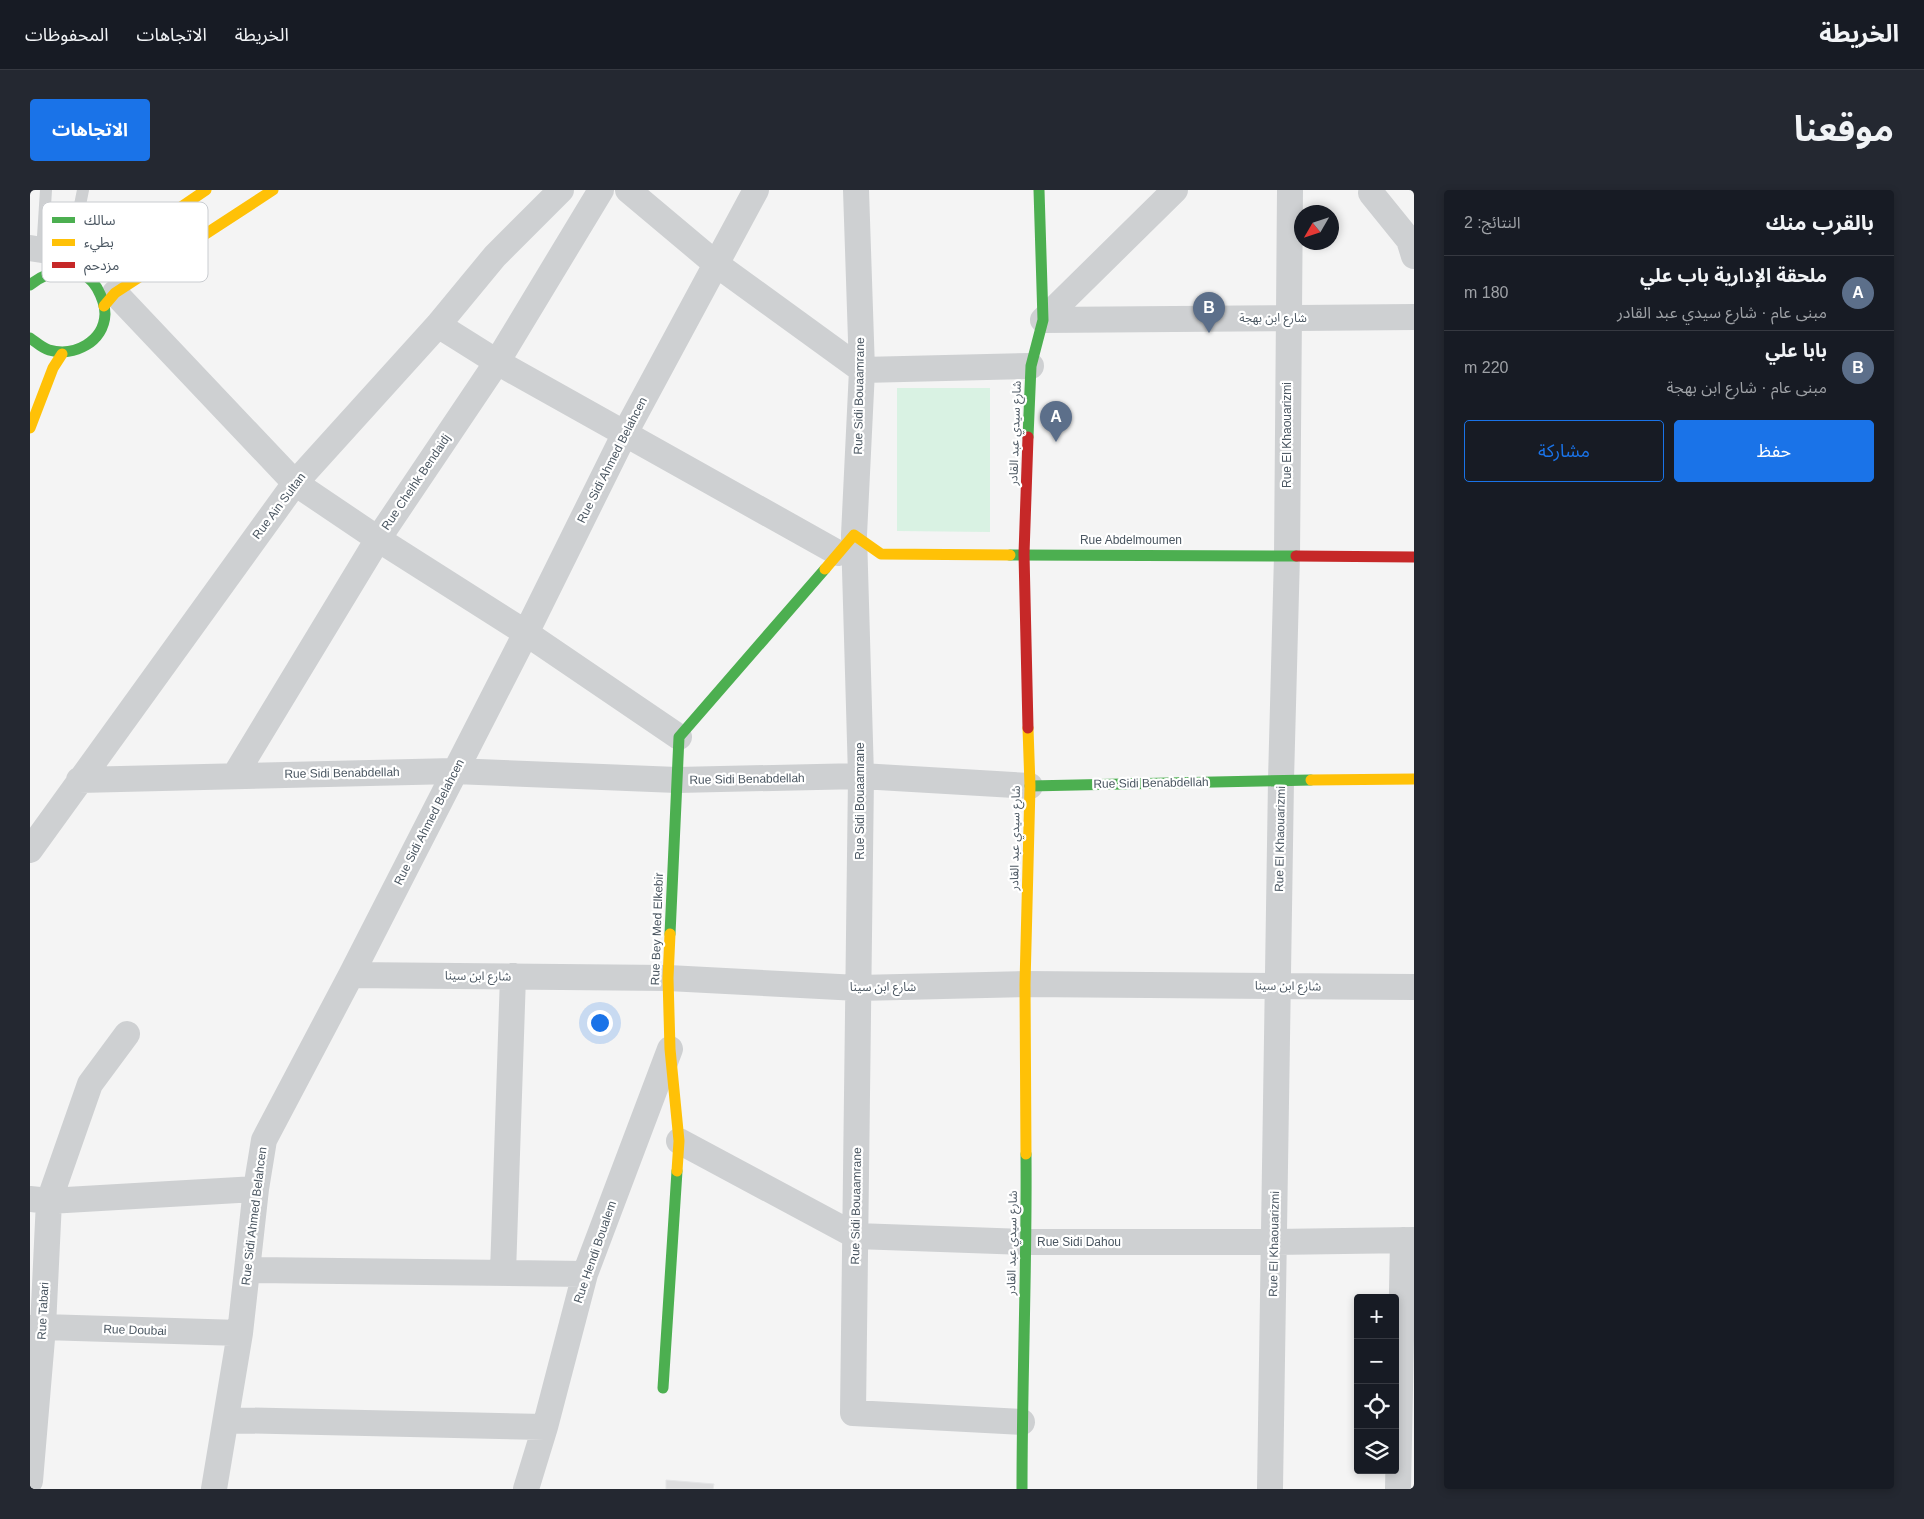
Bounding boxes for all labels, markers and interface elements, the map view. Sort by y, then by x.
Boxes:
text: الخريطة [1819,20,1899,47]
text: المحفوظات [25,25,109,45]
text: الاتجاهات [137,25,207,45]
text: الخريطة [235,25,289,45]
button: الاتجاهات [30,99,150,161]
text: موقعنا [1794,109,1894,148]
legend [42,202,208,282]
north arrow [1294,205,1339,250]
text: بالقرب منك [1766,211,1874,234]
text: سالك [84,212,116,228]
text: النتائج: 2 [1464,214,1521,231]
text: بطيء [84,234,114,253]
text: مزدحم [84,257,119,276]
text: ملحقة الإدارية باب علي [1640,265,1827,286]
text: 180 m [1464,284,1508,301]
text: A [1852,284,1864,301]
pin: B [1193,292,1225,333]
text: مبنى عام · شارع سيدي عبد القادر [1617,304,1827,321]
street label: شارع ابن بهجة [1239,311,1307,327]
street label: Rue Sidi Bouaamrane [851,337,867,455]
text: بابا علي [1765,340,1827,361]
text: 220 m [1464,359,1508,376]
text: B [1852,359,1864,376]
text: مبنى عام · شارع ابن بهجة [1666,379,1827,396]
street label: شارع سيدي عبد القادر [1006,380,1027,487]
street label: Rue El Khaouarizmi [1280,382,1294,488]
street label: Rue Sidi Ahmed Belahcen [574,395,650,525]
pin: A [1040,401,1072,442]
button: مشاركة [1464,420,1664,482]
button: حفظ [1674,420,1874,482]
street label: Rue Cheihk Bendaidj [379,431,453,533]
street label: Rue Ain Sultan [250,470,308,542]
street label: Rue Abdelmoumen [1080,533,1182,547]
street label: Rue Sidi Bouaamrane [853,742,867,860]
street label: Rue Sidi Ahmed Belahcen [391,757,467,887]
street label: Rue Sidi Benabdellah [284,765,400,781]
street label: Rue Sidi Benabdellah [689,771,805,787]
street label: Rue Sidi Benabdellah [1093,775,1209,791]
street label: شارع سيدي عبد القادر [1007,785,1026,892]
street label: Rue El Khaouarizmi [1272,786,1288,892]
street label: Rue Bey Med Elkebir [648,872,666,986]
street label: شارع ابن سينا [445,968,511,986]
street label: شارع ابن سينا [1255,978,1321,996]
street label: شارع ابن سينا [850,980,916,996]
your location [587,1010,613,1036]
street label: Rue Sidi Ahmed Belahcen [239,1146,269,1286]
street label: Rue Sidi Bouaamrane [848,1147,864,1265]
street label: شارع سيدي عبد القادر [1004,1190,1023,1297]
street label: Rue El Khaouarizmi [1266,1191,1282,1297]
street label: Rue Hendi Boualem [571,1199,619,1305]
street label: Rue Sidi Dahou [1037,1235,1121,1249]
street label: Rue Tabari [34,1282,52,1340]
map controls [1354,1294,1399,1474]
button: + [1354,1294,1399,1339]
street label: Rue Doubai [103,1322,167,1338]
button: − [1354,1339,1399,1384]
button: locate [1354,1384,1399,1429]
button: layers [1354,1429,1399,1474]

